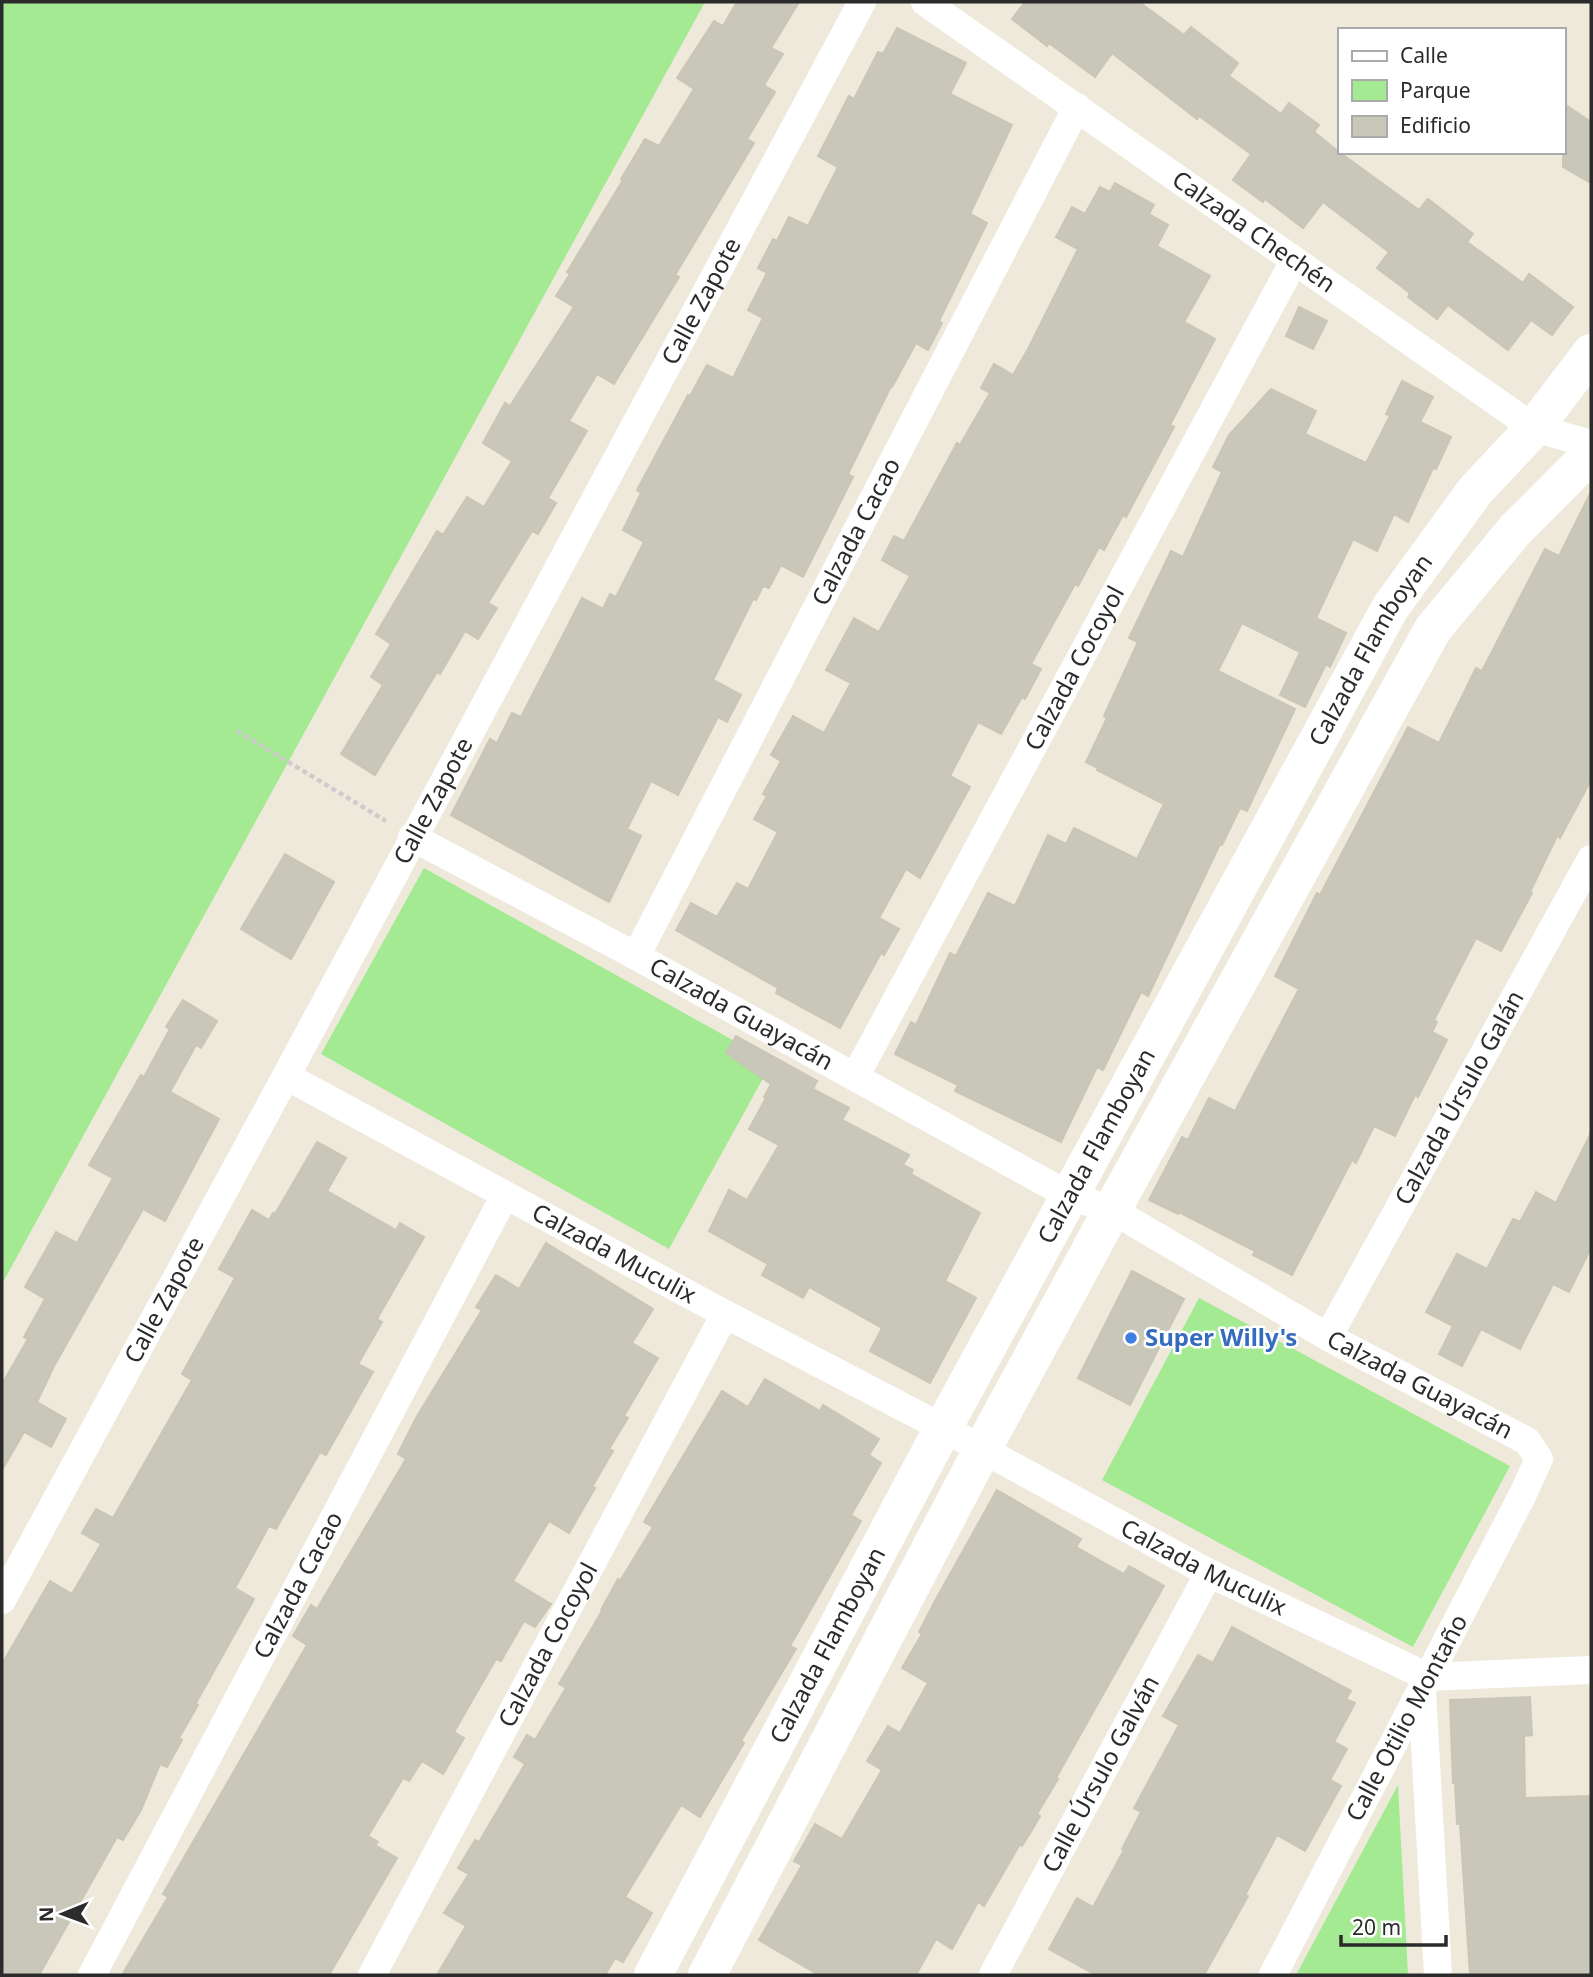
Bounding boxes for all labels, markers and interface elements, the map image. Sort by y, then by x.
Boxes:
legend [1338,28,1565,154]
text: Calle [1400,41,1448,69]
text: Parque [1400,76,1470,104]
text: Edificio [1400,111,1471,139]
street label: Calzada Chechén [1166,162,1343,299]
street label: Calle Zapote [653,231,748,370]
street label: Calzada Cacao [803,452,907,611]
street label: Calzada Flamboyan [1300,546,1439,751]
street label: Calzada Cocoyol [1016,580,1131,756]
street label: Calle Zapote [385,731,480,870]
street label: Calzada Guayacán [644,949,840,1077]
street label: Calzada Úrsulo Galán [1386,984,1531,1210]
street label: Calzada Flamboyan [1029,1042,1162,1249]
street label: Calzada Muculix [527,1195,703,1311]
street label: Calle Zapote [115,1230,211,1369]
place label: Super Willy's [1145,1320,1297,1353]
street label: Calzada Guayacán [1322,1321,1519,1446]
marker: Super Willy's [1123,1330,1139,1346]
street label: Calzada Cacao [244,1505,350,1664]
street label: Calzada Muculix [1115,1510,1293,1623]
street label: Calzada Flamboyan [761,1541,892,1749]
street label: Calzada Cocoyol [489,1556,604,1733]
street label: Calle Otilio Montaño [1337,1608,1474,1827]
street label: Calle Úrsulo Galván [1033,1669,1166,1878]
north arrow [28,1879,98,1949]
scale bar [1341,1904,1446,1948]
text: N [33,1906,59,1922]
text: 20 m [1352,1913,1401,1941]

